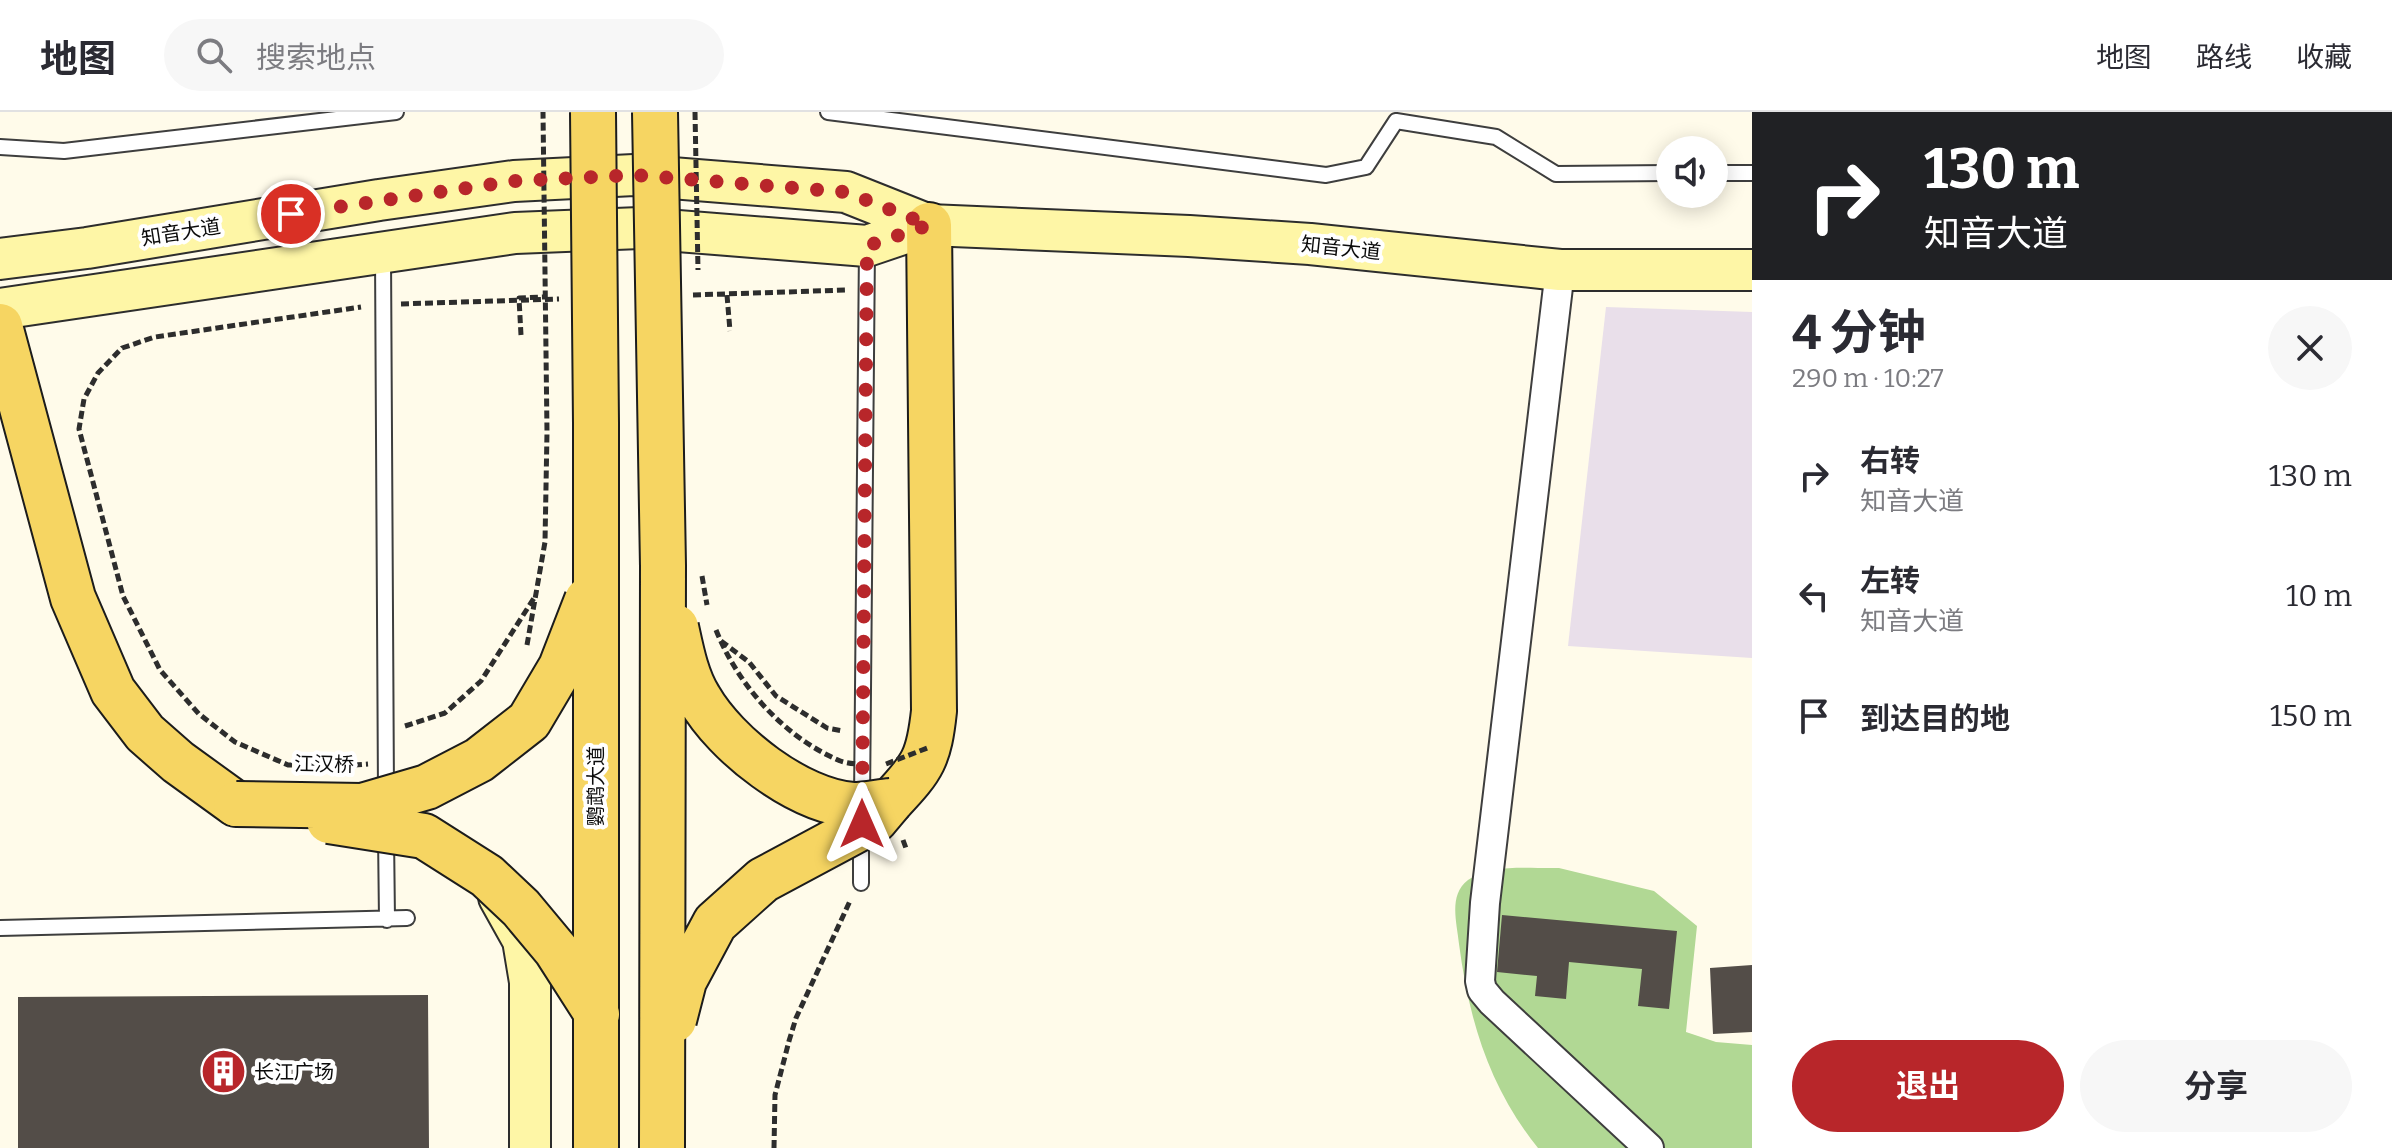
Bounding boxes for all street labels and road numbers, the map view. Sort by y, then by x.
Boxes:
street label: 知音大道 [140,214,222,250]
street label: 知音大道 [1300,232,1382,264]
street label: 鹦鹉大道 [584,746,608,826]
street label: 江汉桥 [294,751,354,777]

